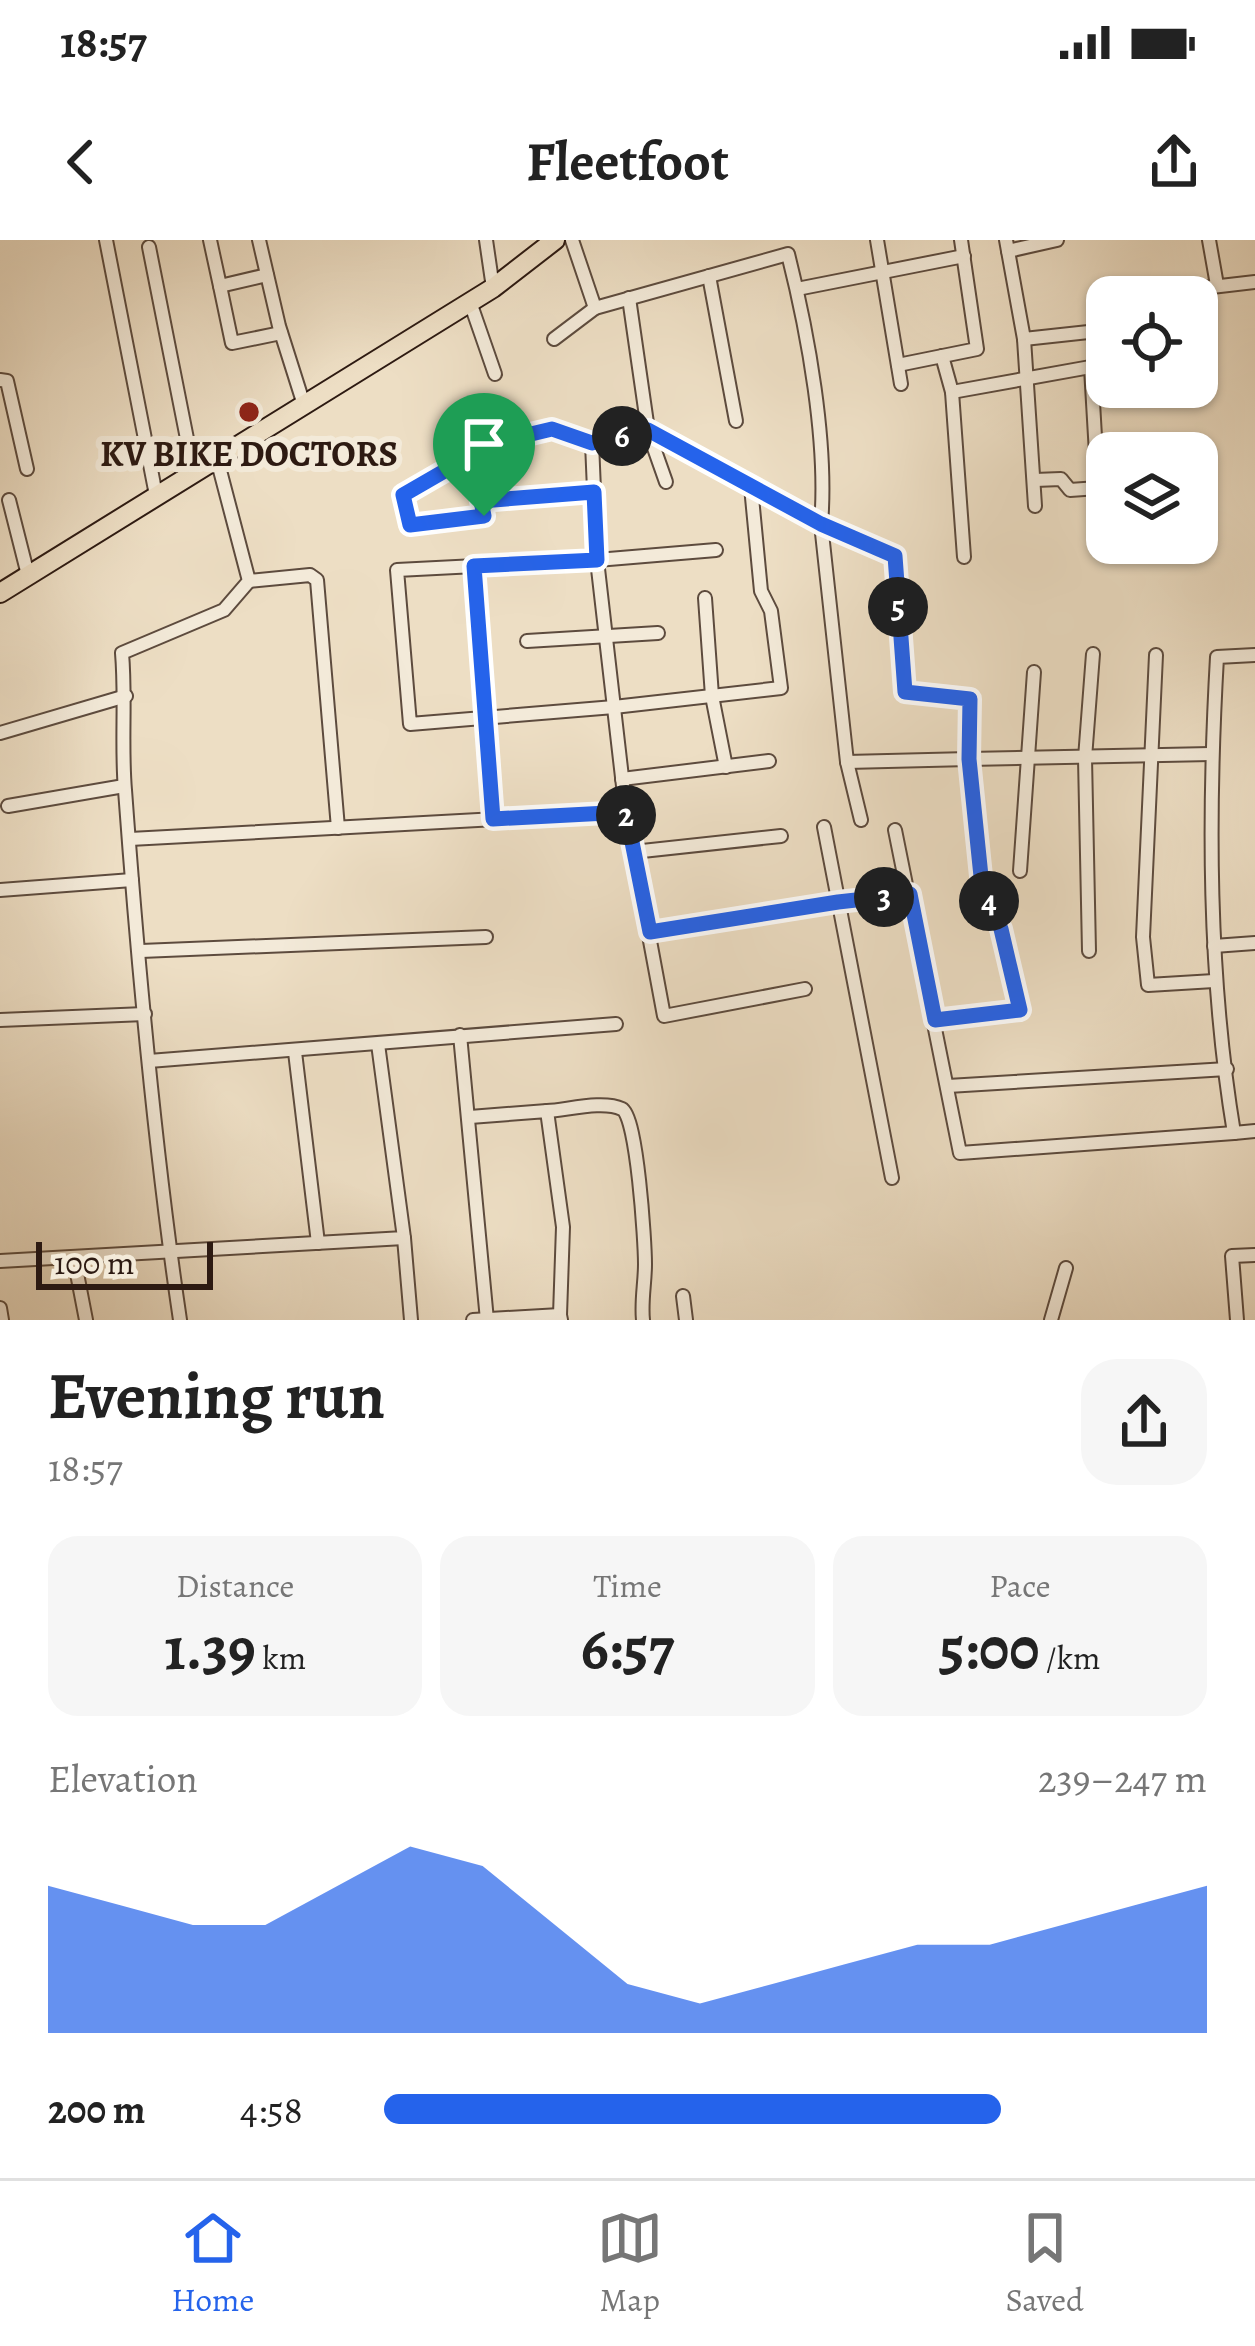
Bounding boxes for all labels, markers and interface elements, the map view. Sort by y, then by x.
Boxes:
text: 18:57 [60,11,147,73]
text: Fleetfoot [526,125,729,199]
icon: back [48,129,114,195]
icon: share [1141,129,1207,195]
map controls [1086,276,1218,564]
button: locate [1086,276,1218,408]
pin [433,393,535,516]
marker: KV BIKE DOCTORS [236,399,262,425]
pin: 6 [592,406,652,466]
icon: arrive [451,411,517,477]
text: 6 [614,413,630,458]
place label: KV BIKE DOCTORS [100,429,398,478]
button: layers [1086,432,1218,564]
pin: 5 [868,577,928,637]
text: 5 [891,584,905,629]
pin: 2 [596,785,656,845]
text: 2 [618,792,634,837]
pin: 3 [854,867,914,927]
pin: 4 [959,871,1019,931]
text: 3 [877,874,891,919]
text: 4 [981,878,997,923]
scale bar [36,1236,213,1289]
text: 100 m [54,1240,134,1285]
text: Evening run [48,1351,385,1441]
button: share [1081,1359,1207,1485]
text: 18:57 [48,1441,123,1494]
text: Distance [176,1563,294,1608]
text: Time [593,1563,662,1608]
text: Pace [989,1563,1050,1608]
text: 1.39 [164,1608,256,1690]
text: 6:57 [581,1608,674,1690]
text: 5:00 [939,1608,1039,1690]
text: km [256,1635,306,1680]
text: /km [1039,1635,1101,1680]
text: Elevation [48,1752,198,1805]
text: 239–247 m [1038,1752,1207,1805]
text: 200 m [48,2083,146,2136]
text: 4:58 [240,2083,303,2136]
tab: Home [171,2205,254,2322]
tab: Map [597,2205,663,2322]
tab: Saved [1005,2205,1084,2322]

